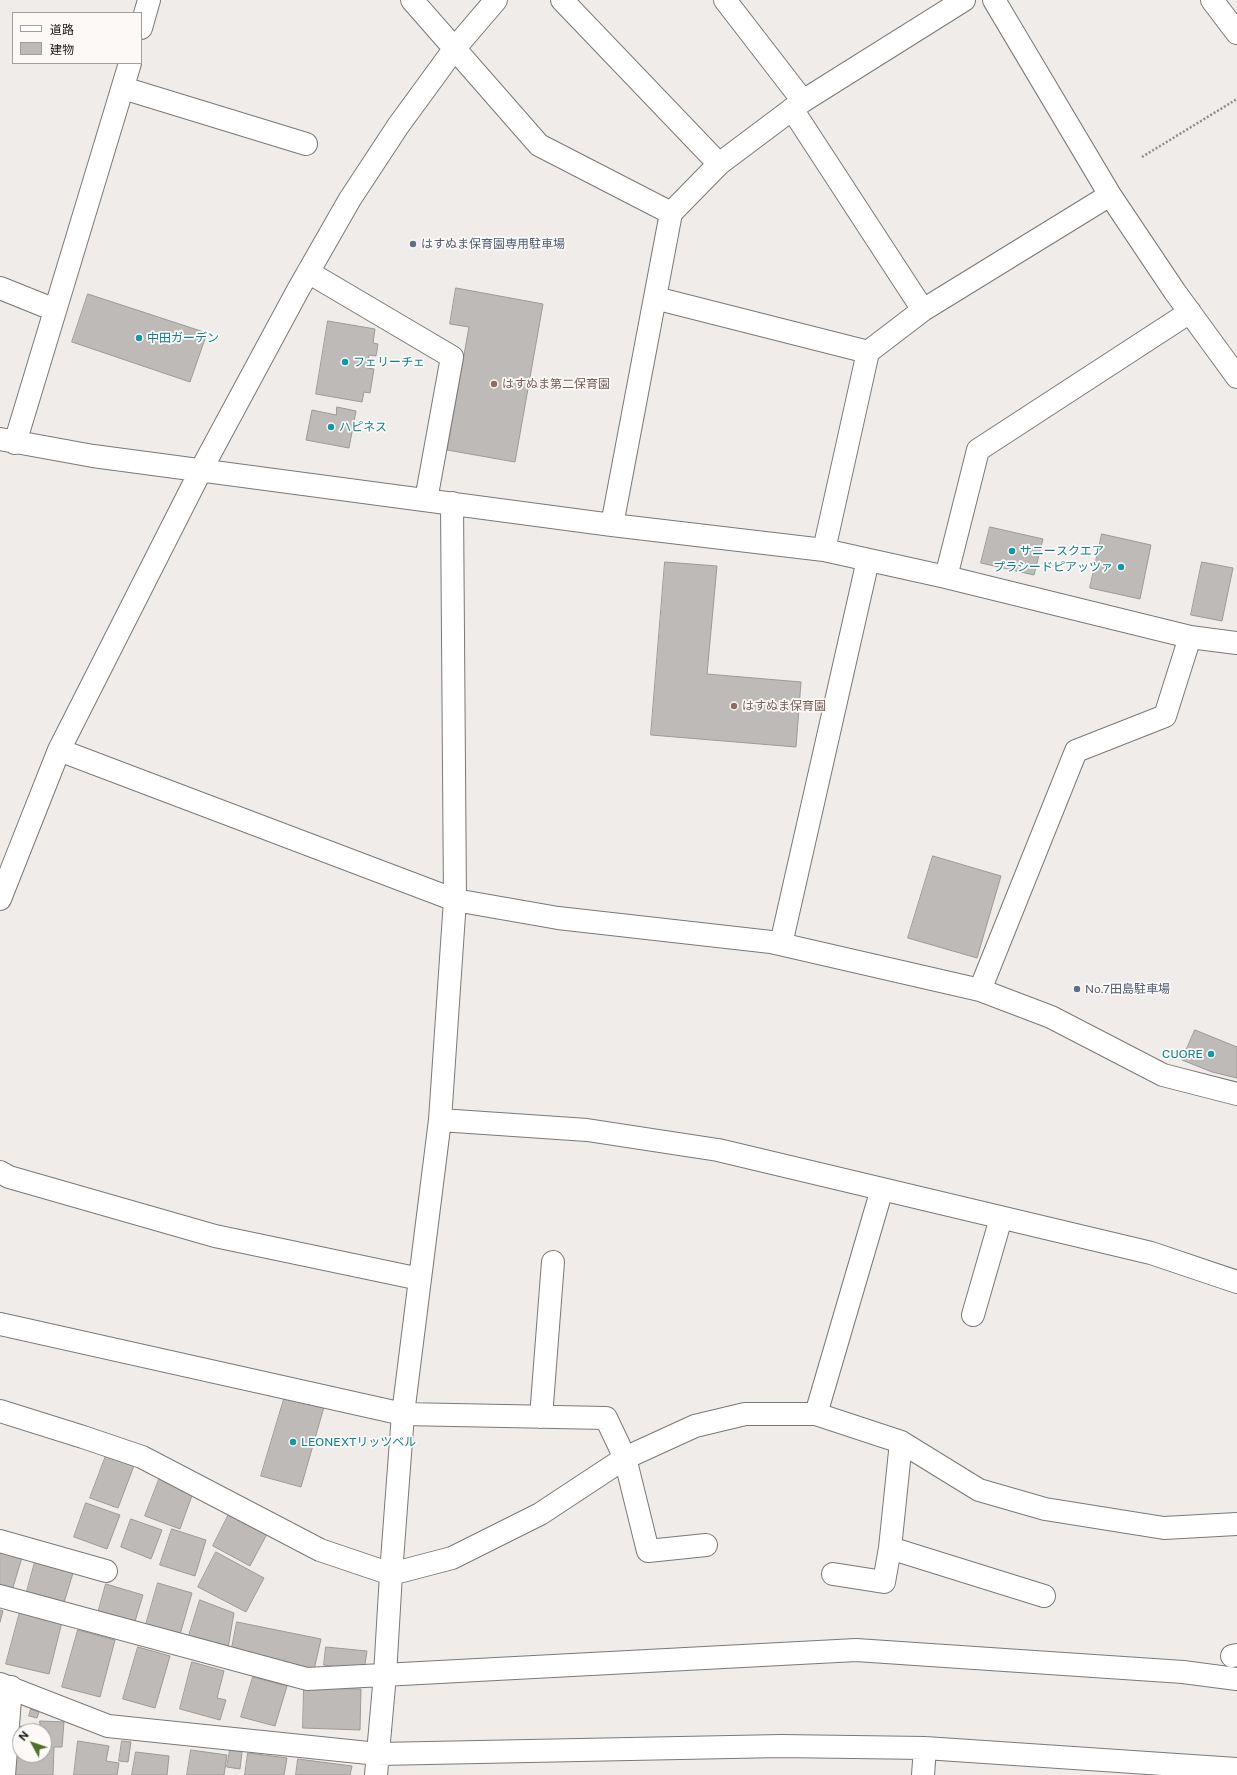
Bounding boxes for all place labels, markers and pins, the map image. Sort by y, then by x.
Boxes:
place label: はすぬま保育園専用駐車場 [421,237,565,251]
marker: はすぬま保育園専用駐車場 [408,239,418,249]
place label: 中田ガーデン [147,331,219,345]
marker: 中田ガーデン [134,333,144,343]
place label: フェリーチェ [353,355,425,369]
marker: フェリーチェ [340,357,350,367]
place label: はすぬま第二保育園 [502,377,610,391]
marker: はすぬま第二保育園 [489,379,499,389]
place label: ハピネス [339,420,387,434]
marker: ハピネス [326,422,336,432]
place label: サニースクエア [1020,544,1104,558]
marker: サニースクエア [1007,546,1017,556]
place label: プラシードピアッツァ [993,560,1113,574]
marker: プラシードピアッツァ [1116,562,1126,572]
place label: はすぬま保育園 [742,699,826,713]
marker: はすぬま保育園 [729,701,739,711]
place label: No.7田島駐車場 [1085,982,1170,996]
marker: No.7田島駐車場 [1072,984,1082,994]
place label: CUORE [1162,1047,1203,1061]
marker: CUORE [1206,1049,1216,1059]
place label: LEONEXTリッツベル [301,1435,416,1449]
marker: LEONEXTリッツベル [288,1437,298,1447]

